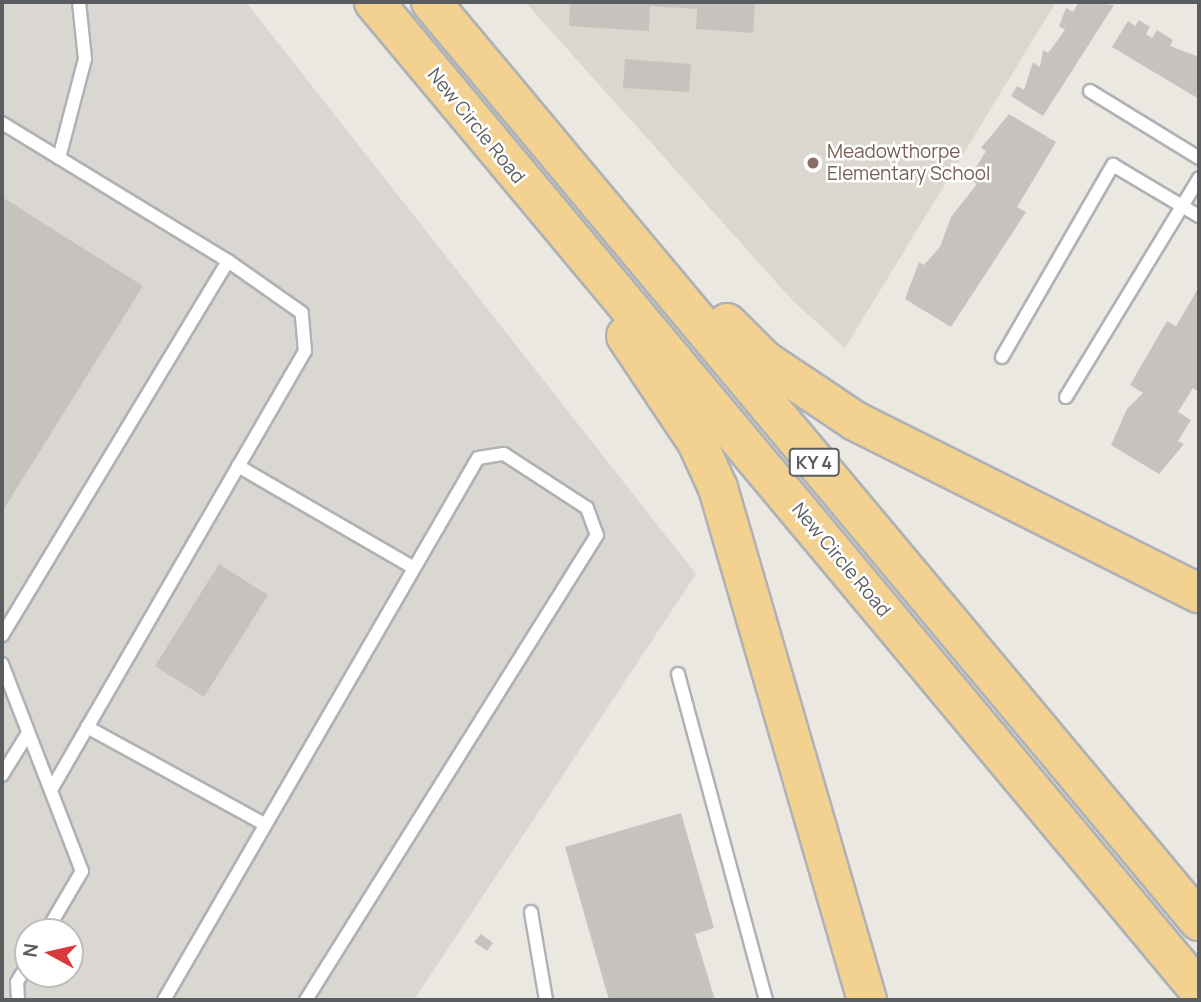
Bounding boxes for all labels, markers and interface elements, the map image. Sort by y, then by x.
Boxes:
street label: New Circle Road [423,64,529,188]
place label: Meadowthorpe Elementary School [827,141,990,185]
marker: Meadowthorpe Elementary School [805,155,821,171]
road number: KY 4 [788,448,840,476]
street label: New Circle Road [787,499,895,621]
north arrow [14,918,84,988]
text: N [16,942,44,959]

